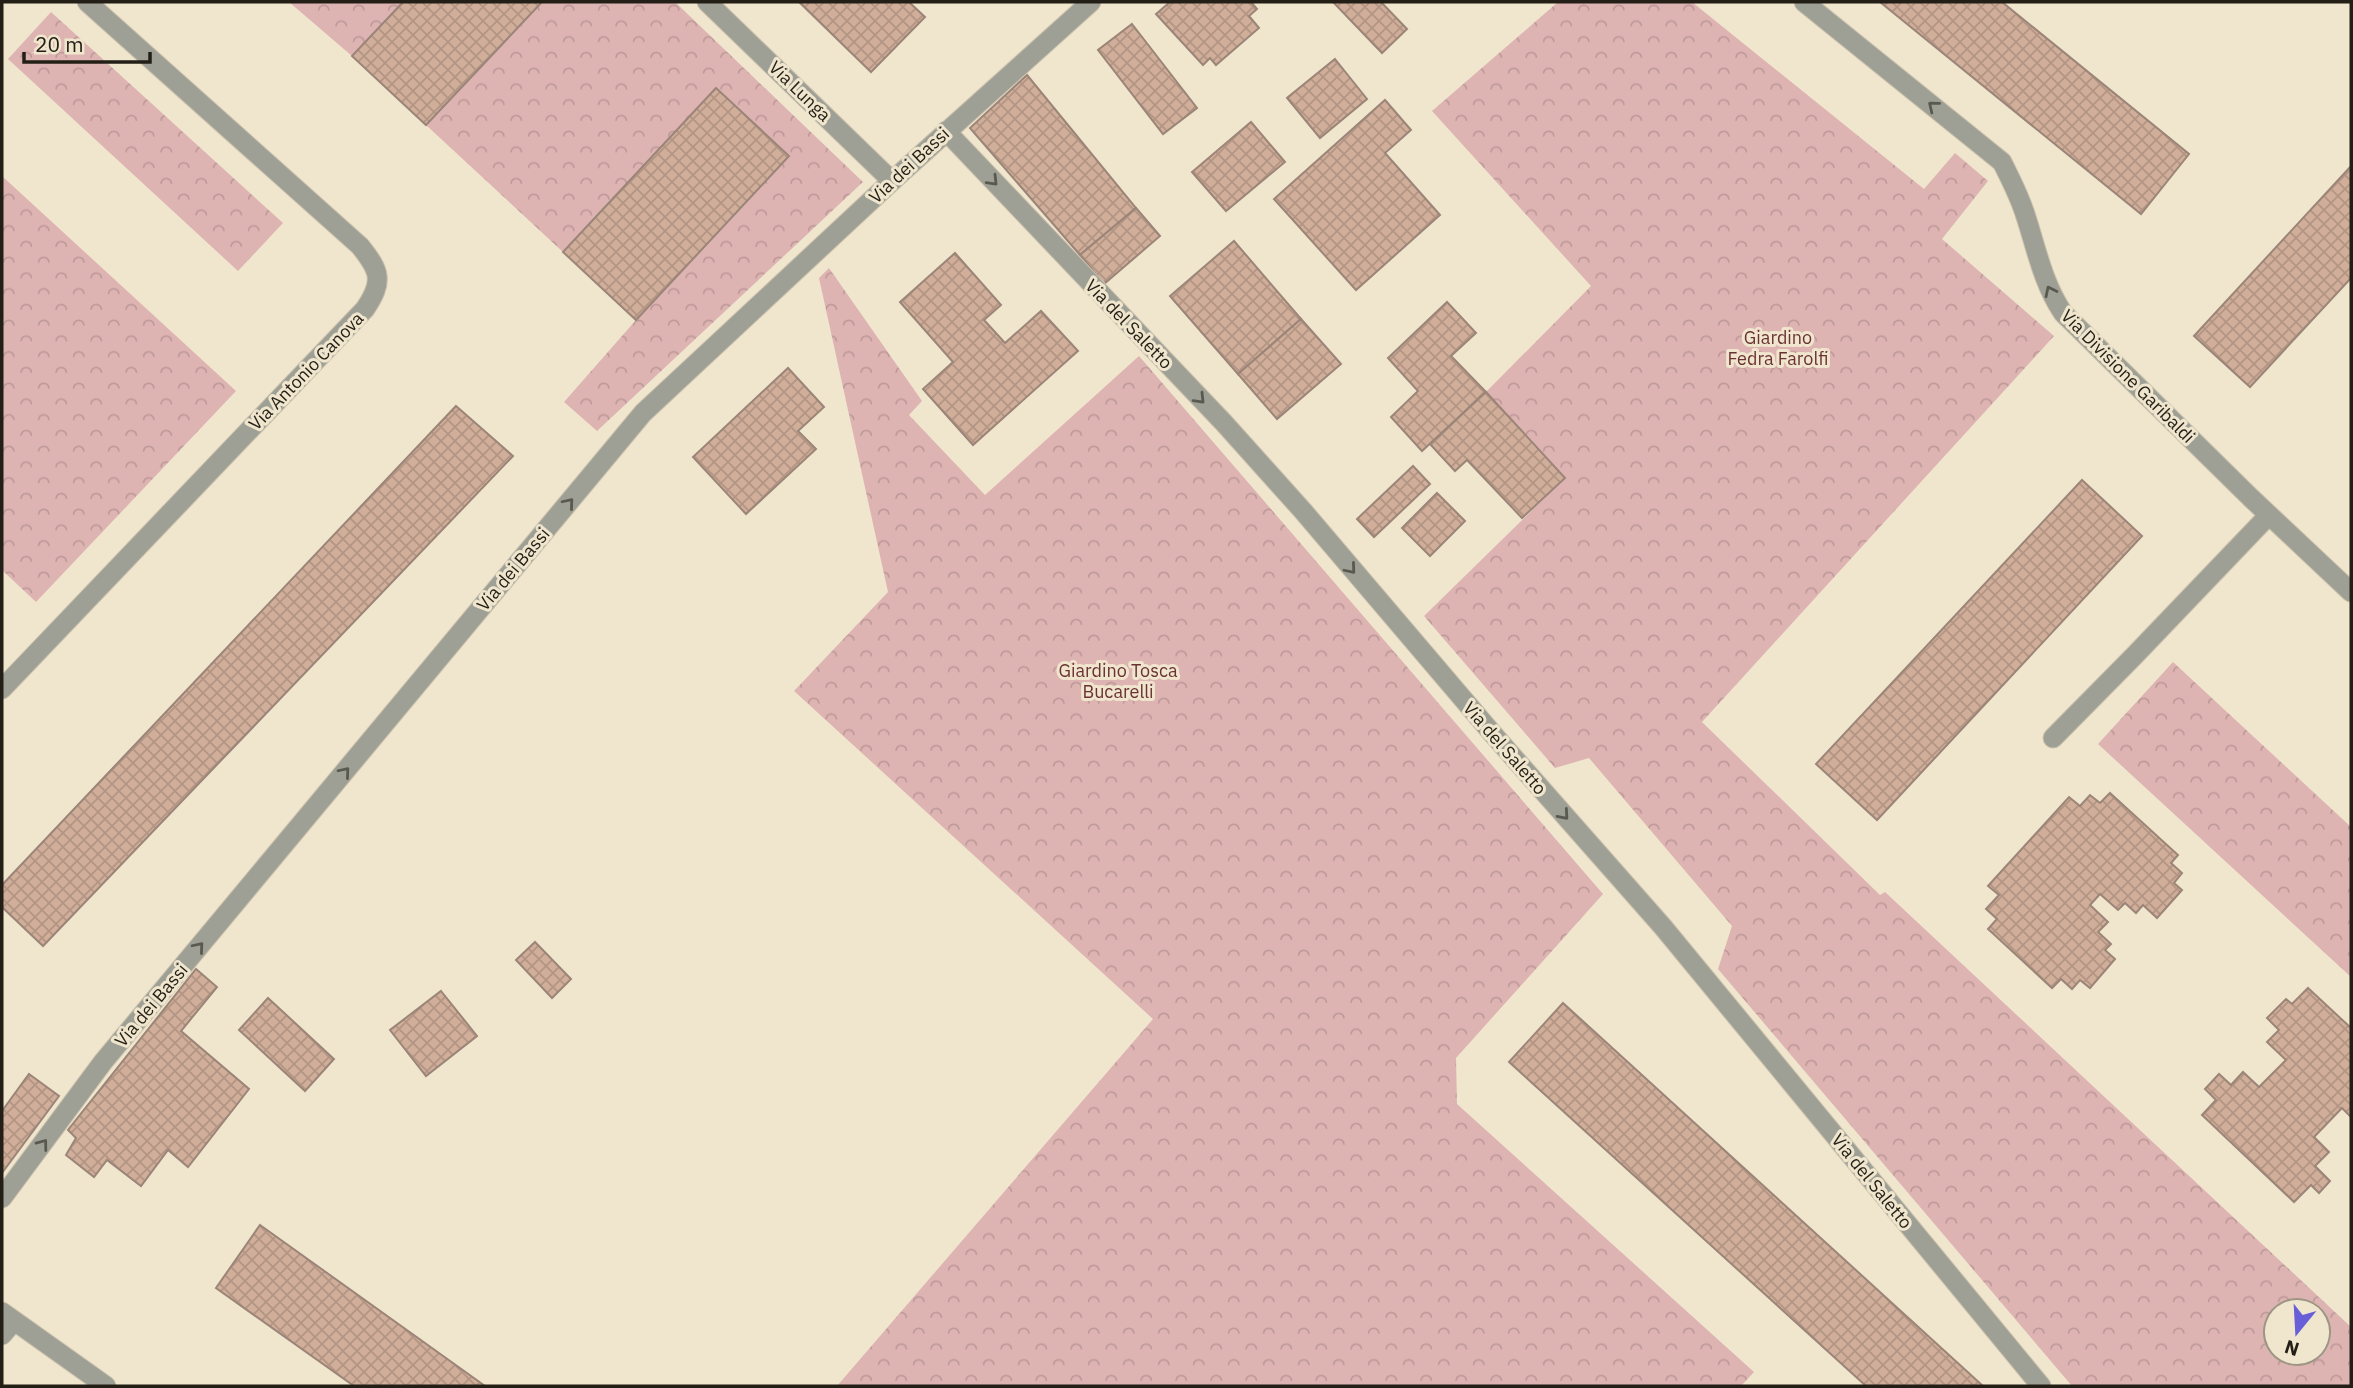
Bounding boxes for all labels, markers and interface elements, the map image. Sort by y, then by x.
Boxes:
scale bar [24,21,150,65]
text: 20 m [35,30,84,58]
street label: Via Lunga [764,56,836,127]
one-way arrow [1928,102,1941,114]
street label: Via dei Bassi [864,122,954,208]
one-way arrow [984,173,997,186]
street label: Via del Saletto [1080,274,1178,374]
one-way arrow [2045,286,2059,298]
street label: Via Divisione Garibaldi [2056,304,2200,448]
street label: Via Antonio Canova [244,307,369,435]
park label: Giardino Fedra Farolfi [1728,326,1828,370]
one-way arrow [1192,390,1205,403]
one-way arrow [560,498,573,510]
street label: Via dei Bassi [472,523,554,615]
one-way arrow [1343,561,1356,573]
park label: Giardino Tosca Bucarelli [1058,659,1178,703]
street label: Via del Saletto [1458,697,1552,799]
one-way arrow [337,767,349,780]
one-way arrow [1556,807,1568,820]
one-way arrow [191,942,204,954]
street label: Via dei Bassi [110,959,192,1051]
street label: Via del Saletto [1827,1129,1917,1233]
one-way arrow [35,1139,47,1152]
north arrow [2262,1297,2332,1367]
text: N [2281,1335,2302,1362]

